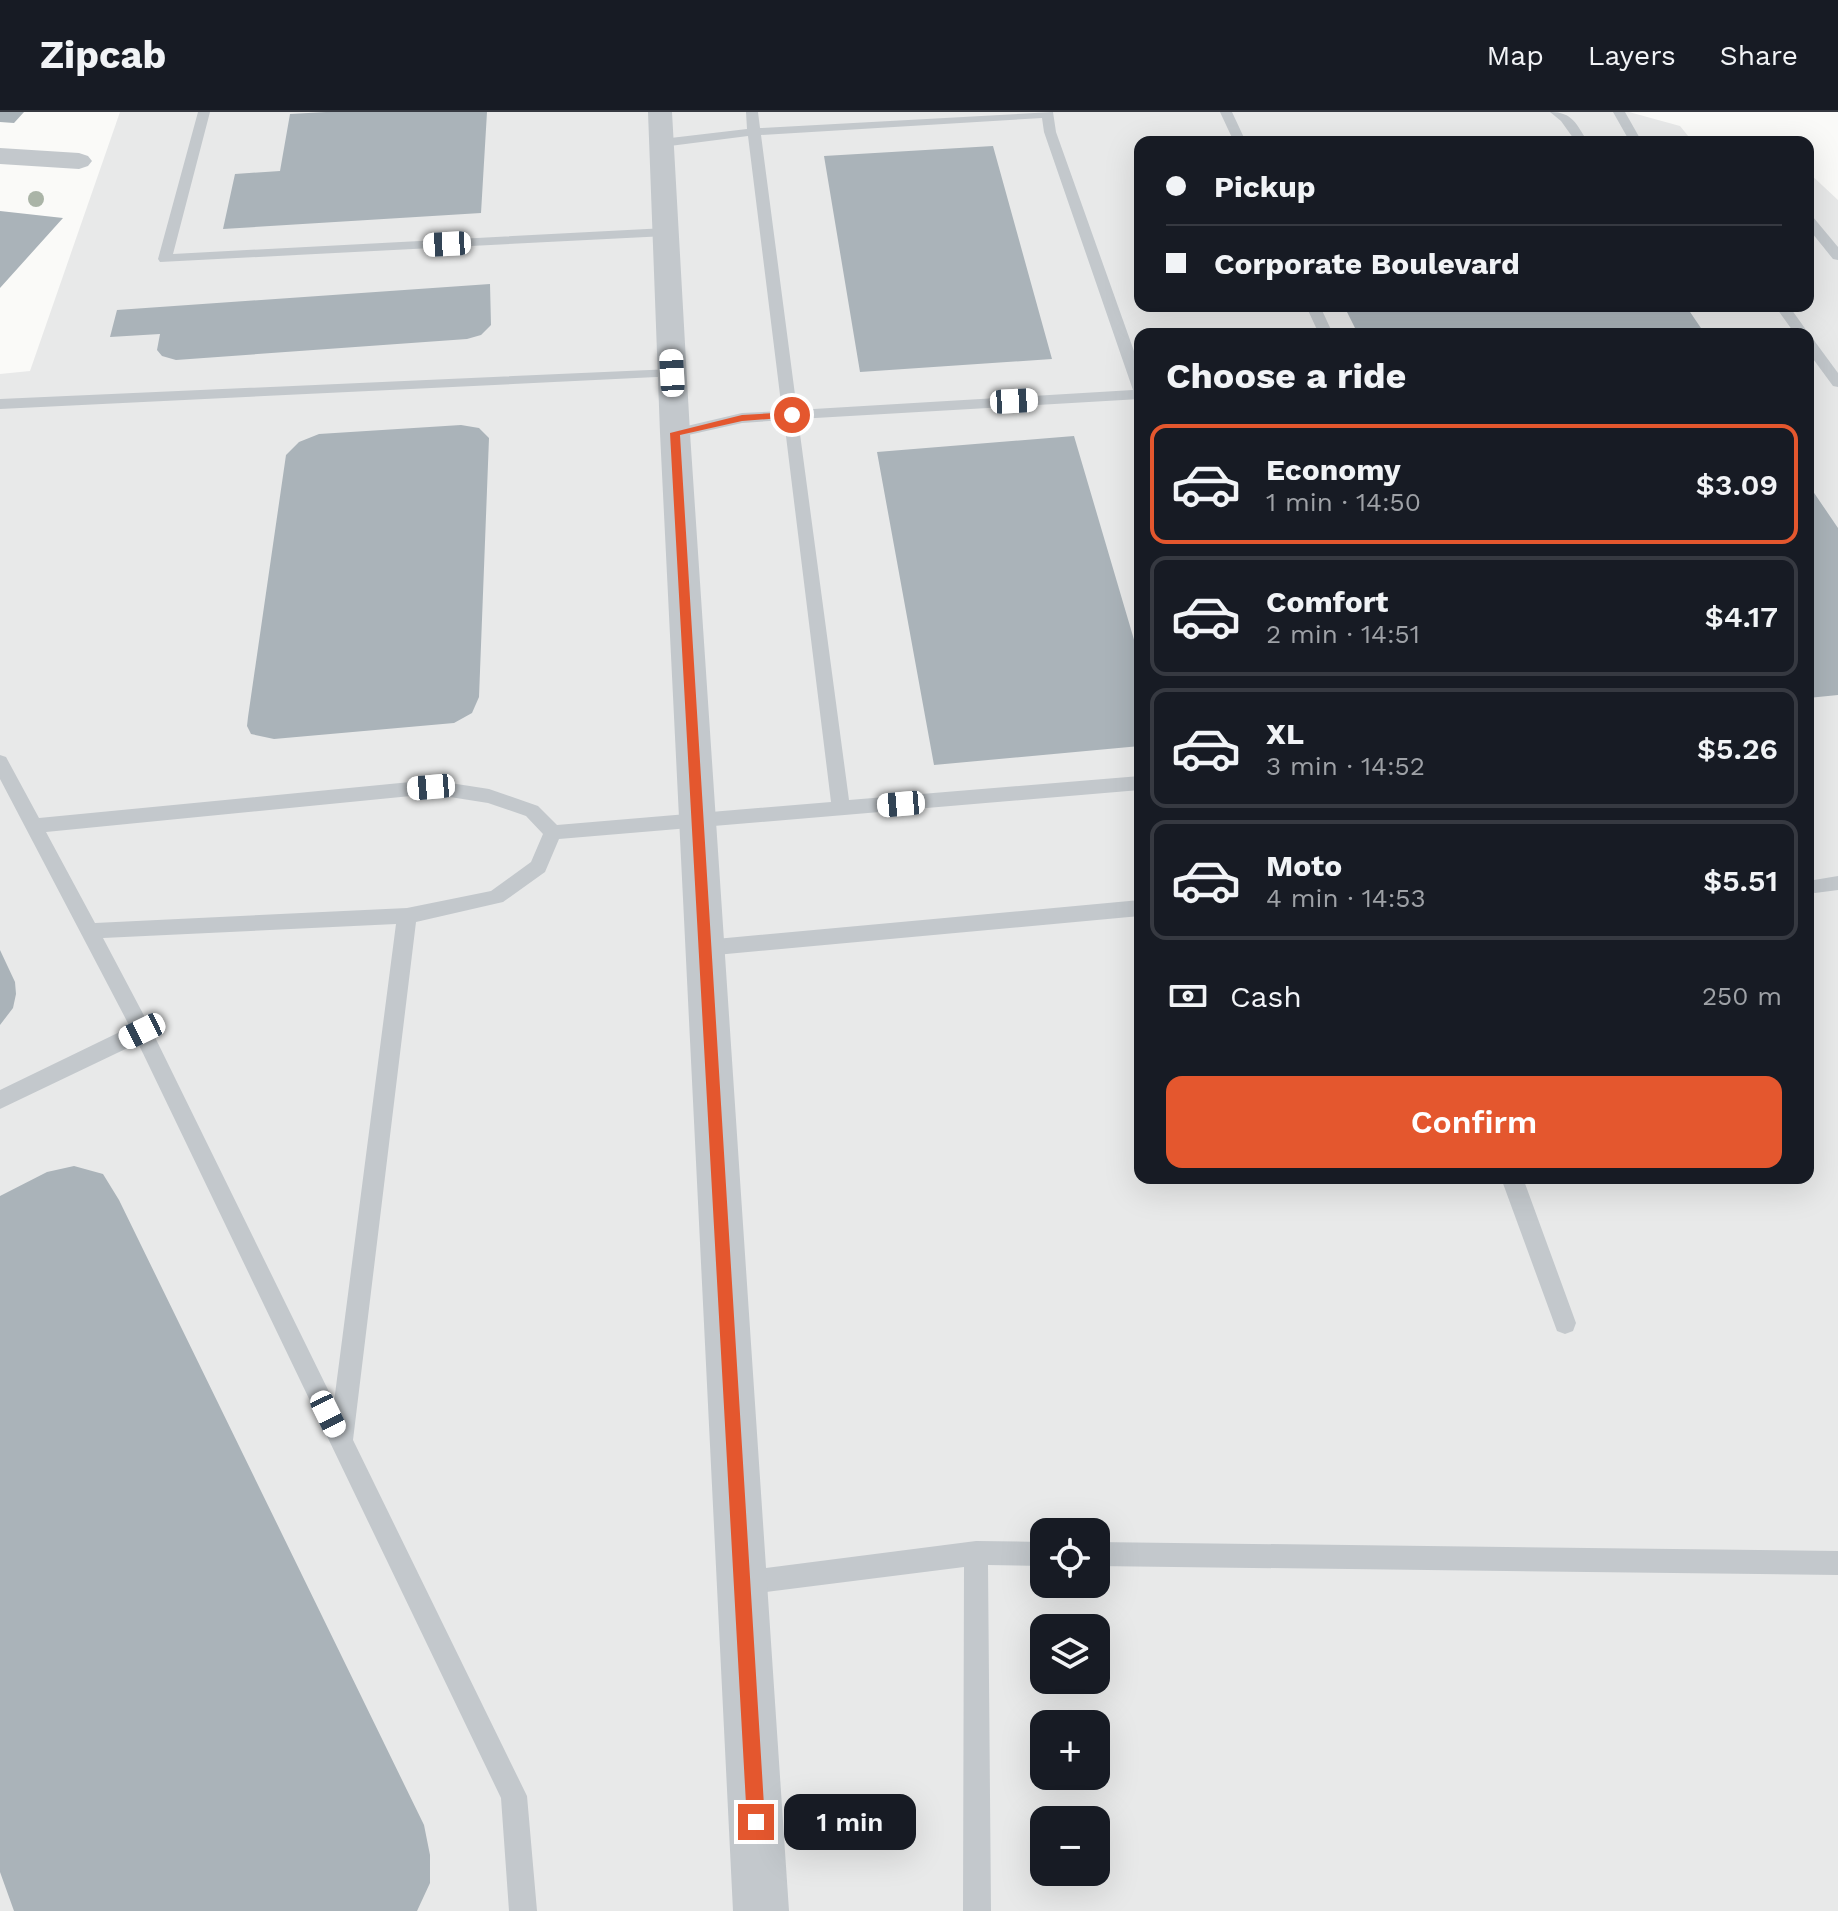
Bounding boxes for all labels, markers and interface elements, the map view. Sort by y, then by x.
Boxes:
text: Zipcab [40,33,166,77]
text: Map [1487,39,1544,72]
text: Layers [1588,39,1676,72]
text: Share [1720,39,1798,72]
text: Pickup [1214,169,1316,204]
car [422,231,472,257]
text: Corporate Boulevard [1214,246,1520,281]
car [659,348,685,398]
text: Choose a ride [1166,355,1406,397]
car [989,388,1039,414]
route start [774,397,810,433]
icon: car [1170,448,1242,520]
text: Economy [1266,452,1401,487]
text: $3.09 [1696,467,1778,502]
text: 1 min · 14:50 [1266,487,1421,517]
icon: car [1170,580,1242,652]
text: Comfort [1266,584,1388,619]
text: $4.17 [1705,599,1778,634]
text: 2 min · 14:51 [1266,619,1420,649]
icon: car [1170,712,1242,784]
text: XL [1266,716,1304,751]
text: $5.26 [1697,731,1778,766]
text: 3 min · 14:52 [1266,751,1425,781]
car [406,773,456,801]
car [876,790,926,818]
icon: car [1170,844,1242,916]
text: Moto [1266,848,1342,883]
text: $5.51 [1703,863,1778,898]
text: 4 min · 14:53 [1266,883,1426,913]
icon: cash [1166,974,1210,1018]
text: Cash [1230,979,1302,1014]
text: 250 m [1702,981,1782,1011]
car [115,1010,169,1052]
button: Confirm [1166,1076,1782,1168]
car [307,1387,349,1441]
map controls [1030,1518,1110,1886]
button: locate [1030,1518,1110,1598]
button: layers [1030,1614,1110,1694]
button: + [1030,1710,1110,1790]
callout: 1 min [784,1794,916,1850]
route end [738,1804,774,1840]
button: − [1030,1806,1110,1886]
text: 1 min [817,1807,883,1837]

